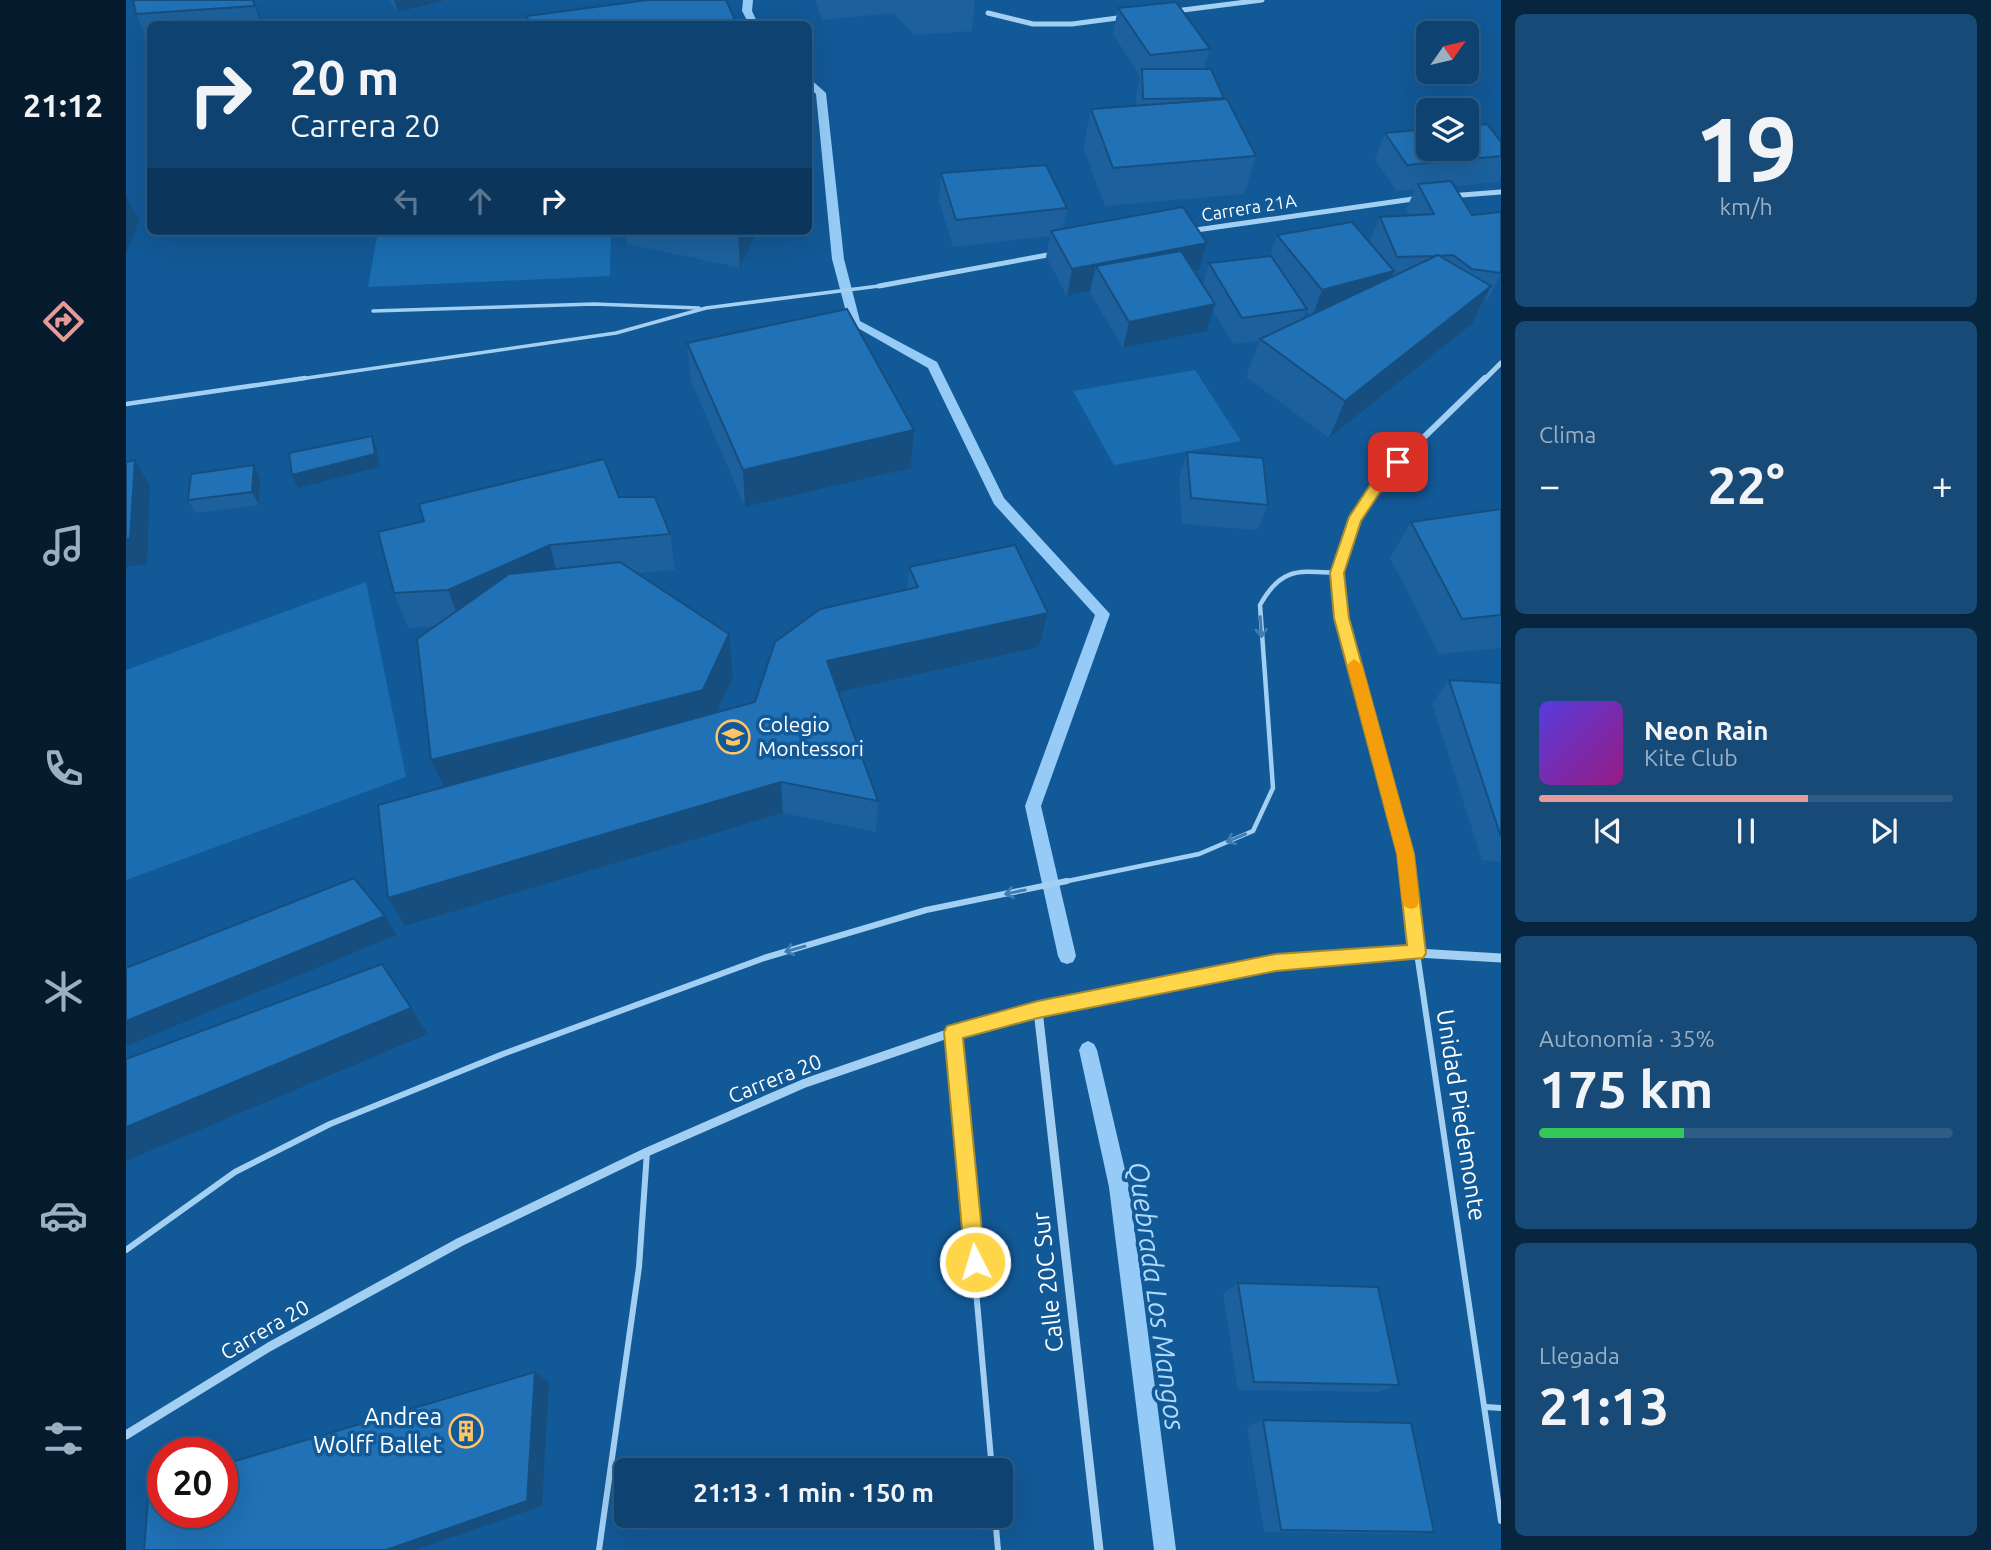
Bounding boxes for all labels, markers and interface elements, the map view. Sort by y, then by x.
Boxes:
north arrow [1416,21,1479,84]
map controls [1416,21,1479,161]
icon: right [175,49,266,140]
text: 20 m [290,49,399,104]
text: 21:12 [23,87,103,123]
text: 19 [1695,97,1797,199]
button: layers [1416,98,1479,161]
text: Carrera 20 [290,107,440,143]
icon: left [388,182,426,220]
icon: ahead [461,182,499,220]
icon: right [534,182,572,220]
street label: Carrera 21A [1200,190,1298,224]
text: km/h [1719,194,1773,219]
icon: directions [39,297,88,346]
text: Clima [1539,422,1596,447]
pin [1368,432,1428,492]
icon: arrive [1379,443,1417,481]
text: 22° [1707,456,1785,514]
text: − [1539,464,1560,506]
text: + [1932,464,1953,506]
icon: music [39,521,88,570]
one-way arrow [1255,616,1268,638]
place label: Colegio Montessori [758,712,864,760]
text: Neon Rain [1644,716,1769,745]
school or university icon: Colegio Montessori [714,718,752,756]
icon: phone [39,744,88,793]
text: Kite Club [1644,745,1738,770]
icon: previous [1589,812,1627,850]
icon: pause [1727,812,1765,850]
icon: next [1865,812,1903,850]
one-way arrow [1225,832,1247,845]
one-way arrow [1004,885,1027,899]
one-way arrow [784,943,806,956]
icon: climate [39,967,88,1016]
street label: Unidad Piedemonte [1431,1007,1492,1223]
text: Autonomía · 35% [1539,1026,1715,1051]
street label: Carrera 20 [725,1049,825,1108]
text: 175 km [1539,1060,1713,1118]
water label: Quebrada Los Mangos [1122,1159,1192,1433]
icon: car [39,1191,88,1240]
street label: Calle 20C Sur [1027,1210,1068,1354]
position arrow [938,1225,1012,1299]
street label: Carrera 20 [216,1294,313,1364]
text: Llegada [1539,1343,1620,1368]
text: 21:13 [1539,1377,1669,1435]
place label: Andrea Wolff Ballet [313,1403,443,1458]
building icon: Andrea Wolff Ballet [447,1412,485,1450]
icon: filters [39,1414,88,1463]
speed limit sign: 20 [147,1437,238,1528]
text: 21:13 · 1 min · 150 m [693,1478,934,1507]

